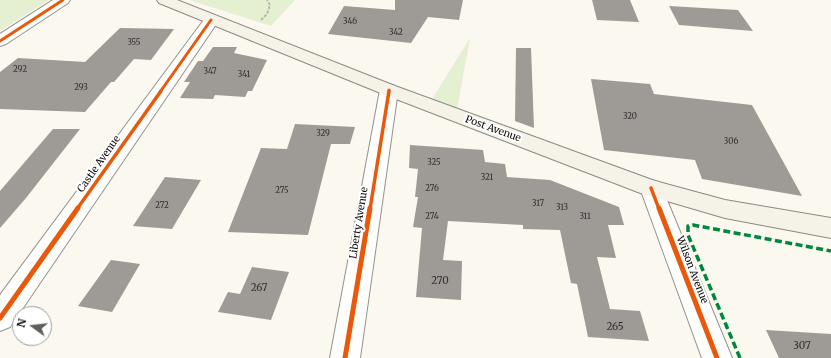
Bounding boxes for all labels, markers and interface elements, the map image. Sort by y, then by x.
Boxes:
house number: 346 [343,17,357,27]
house number: 342 [389,28,403,38]
house number: 355 [127,38,141,48]
house number: 292 [13,65,27,75]
house number: 347 [203,67,217,77]
house number: 341 [238,70,250,80]
house number: 293 [74,83,88,93]
house number: 320 [623,112,637,122]
street label: Post Avenue [464,113,522,145]
house number: 329 [316,129,330,139]
street label: Castle Avenue [75,133,123,195]
house number: 306 [724,137,738,147]
house number: 325 [427,158,441,168]
house number: 321 [481,173,493,183]
house number: 276 [425,184,439,194]
house number: 275 [275,186,289,196]
street label: Liberty Avenue [347,186,371,260]
house number: 317 [532,199,544,209]
house number: 272 [155,201,169,211]
house number: 313 [556,203,568,213]
house number: 274 [425,212,439,222]
house number: 311 [579,212,591,222]
street label: Wilson Avenue [674,235,710,305]
house number: 270 [431,275,449,287]
house number: 267 [251,282,267,294]
north arrow [12,306,52,346]
text: N [13,317,29,329]
house number: 265 [606,321,624,333]
house number: 307 [793,340,811,352]

